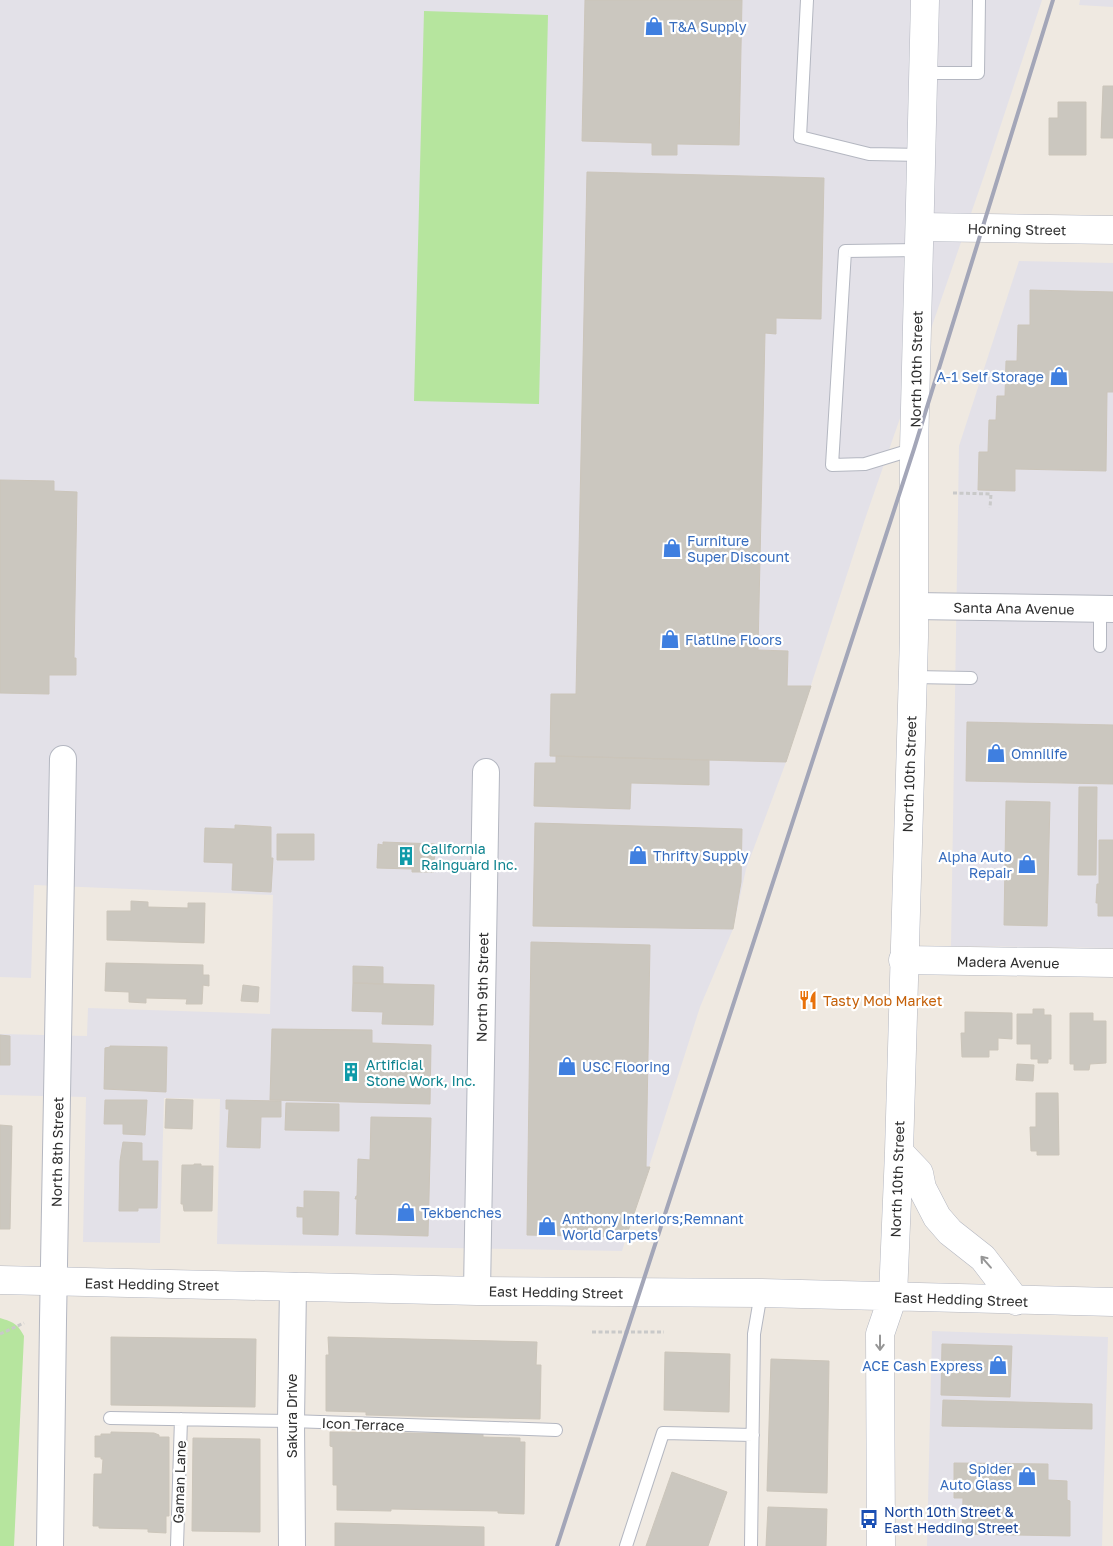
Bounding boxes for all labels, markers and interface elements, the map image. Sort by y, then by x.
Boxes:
shop icon: T&A Supply [643,15,665,37]
place label: T&A Supply [669,18,747,35]
street label: Horning Street [967,220,1067,238]
street label: North 10th Street [906,310,926,428]
shop icon: A-1 Self Storage [1048,365,1070,387]
place label: A-1 Self Storage [936,368,1044,385]
place label: Furniture Super Discount [687,532,790,565]
shop icon: Furniture Super Discount [661,537,683,559]
street label: Santa Ana Avenue [953,598,1075,618]
shop icon: Flatline Floors [659,628,681,650]
place label: Flatline Floors [685,631,782,648]
street label: North 10th Street [898,715,920,833]
shop icon: Omnilife [985,742,1007,764]
place label: Omnilife [1011,745,1067,762]
place label: California Rainguard Inc. [421,840,518,873]
shop icon: Thrifty Supply [627,844,649,866]
building icon: California Rainguard Inc. [395,845,417,867]
place label: Thrifty Supply [653,847,749,864]
place label: Alpha Auto Repair [938,848,1013,881]
shop icon: Alpha Auto Repair [1016,853,1038,875]
street label: North 9th Street [473,932,491,1042]
street label: Madera Avenue [956,953,1060,971]
restaurant icon: Tasty Mob Market [797,989,819,1011]
place label: Tasty Mob Market [823,992,942,1009]
shop icon: USC Flooring [556,1055,578,1077]
place label: Artificial Stone Work, Inc. [366,1056,476,1089]
place label: USC Flooring [582,1058,670,1075]
building icon: Artificial Stone Work, Inc. [340,1061,362,1083]
street label: North 8th Street [48,1097,66,1207]
street label: North 10th Street [886,1120,908,1238]
shop icon: Tekbenches [395,1201,417,1223]
place label: Tekbenches [421,1204,502,1221]
place label: Anthony Interiors;Remnant World Carpets [562,1210,744,1243]
shop icon: Anthony Interiors;Remnant World Carpets [536,1215,558,1237]
one-way arrow [980,1256,991,1269]
street label: East Hedding Street [84,1274,220,1294]
street label: East Hedding Street [488,1282,624,1302]
street label: East Hedding Street [893,1288,1029,1310]
one-way arrow [875,1334,885,1350]
shop icon: ACE Cash Express [987,1354,1009,1376]
place label: ACE Cash Express [862,1357,983,1374]
street label: Sakura Drive [283,1374,300,1458]
street label: Icon Terrace [321,1414,405,1434]
street label: Gaman Lane [169,1440,189,1524]
place label: Spider Auto Glass [940,1460,1013,1493]
shop icon: Spider Auto Glass [1016,1465,1038,1487]
place label: North 10th Street & East Hedding Street [884,1503,1019,1536]
bus stop icon: North 10th Street & East Hedding Street [858,1508,880,1530]

